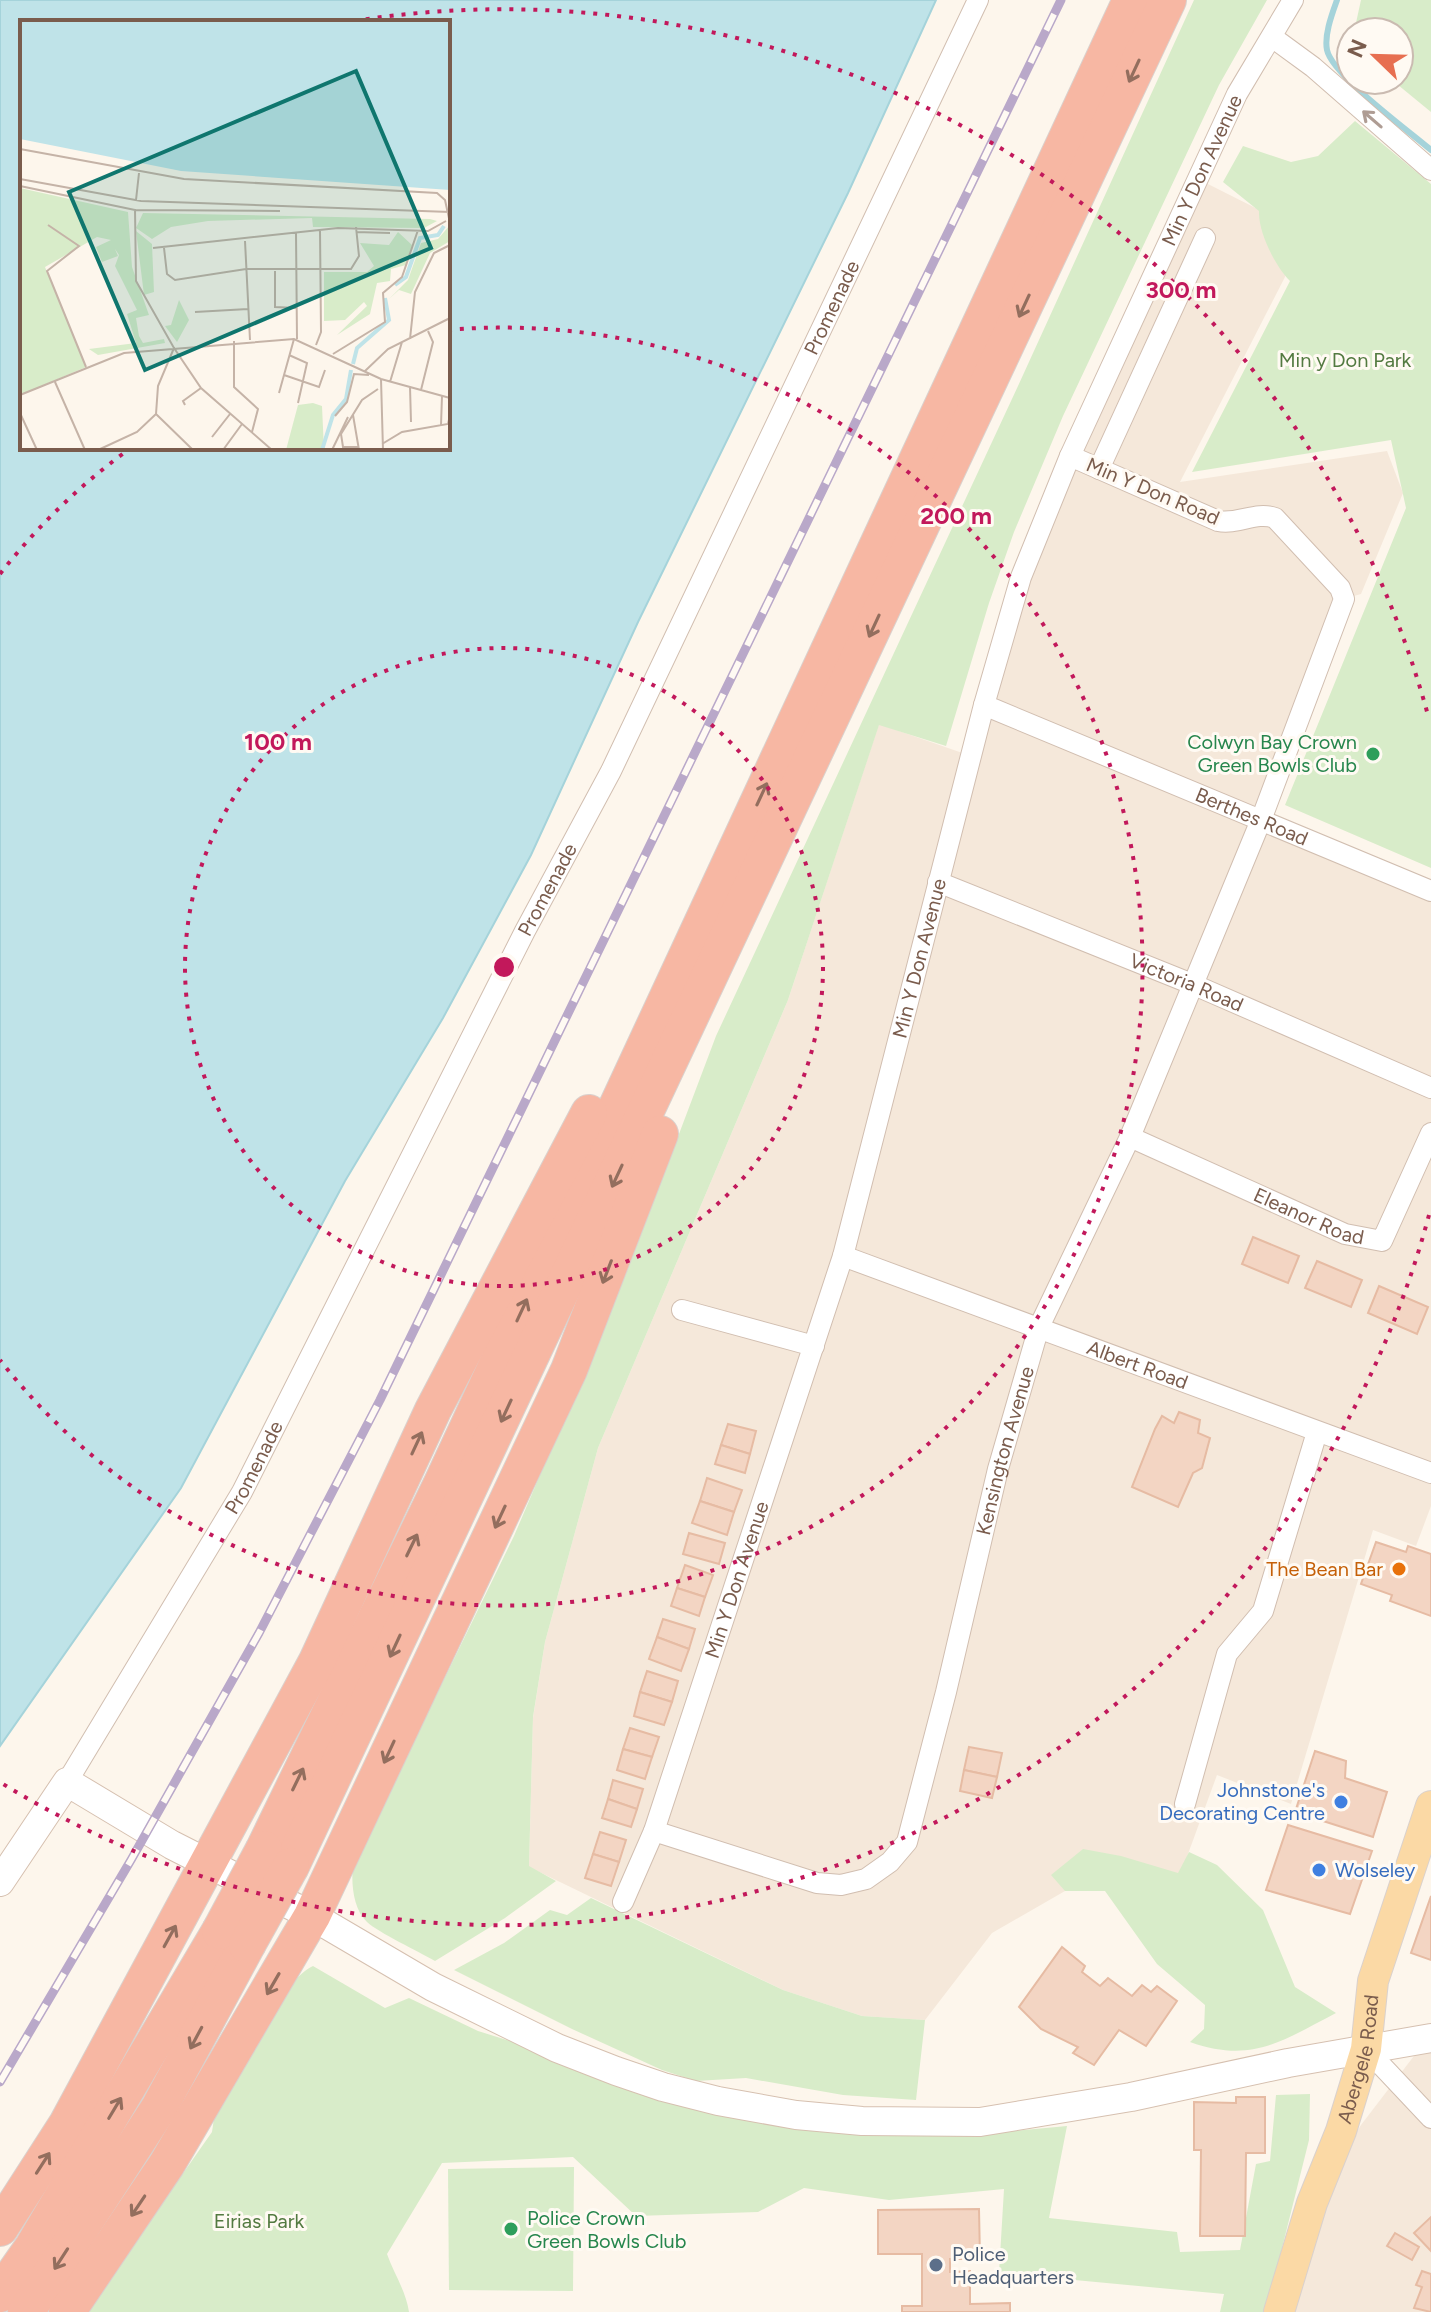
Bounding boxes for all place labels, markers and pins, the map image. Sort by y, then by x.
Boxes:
place label: Colwyn Bay Crown Green Bowls Club [1187,730,1357,777]
marker: Colwyn Bay Crown Green Bowls Club [1364,745,1382,763]
centre of rings [490,953,518,981]
place label: The Bean Bar [1266,1557,1383,1581]
marker: The Bean Bar [1390,1560,1408,1578]
place label: Johnstone's Decorating Centre [1159,1778,1325,1825]
marker: Johnstone's Decorating Centre [1332,1793,1350,1811]
place label: Wolseley [1335,1858,1416,1882]
marker: Wolseley [1310,1861,1328,1879]
place label: Police Crown Green Bowls Club [527,2206,687,2253]
marker: Police Crown Green Bowls Club [502,2220,520,2238]
place label: Police Headquarters [952,2242,1074,2289]
marker: Police Headquarters [927,2256,945,2274]

